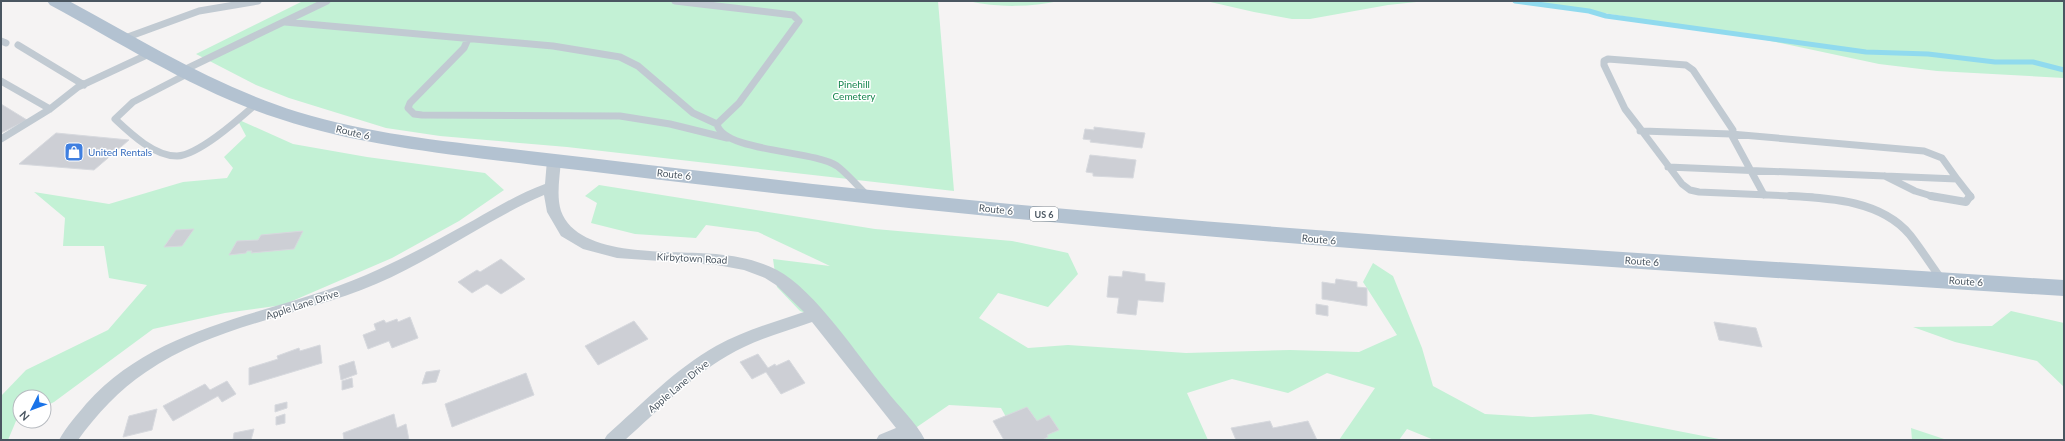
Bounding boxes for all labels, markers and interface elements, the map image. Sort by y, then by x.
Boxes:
park label: Pinehill Cemetery [833,78,876,102]
street label: Route 6 [335,122,371,142]
shop icon: United Rentals [63,141,85,163]
place label: United Rentals [88,146,152,158]
street label: Route 6 [656,166,692,182]
street label: Route 6 [978,201,1014,217]
road number: US 6 [1030,207,1058,221]
street label: Route 6 [1301,232,1337,246]
street label: Kirbytown Road [656,250,728,266]
street label: Route 6 [1624,254,1660,268]
street label: Route 6 [1948,274,1984,288]
street label: Apple Lane Drive [264,287,340,321]
street label: Apple Lane Drive [645,357,711,415]
north arrow [12,389,52,429]
text: N [17,409,32,424]

